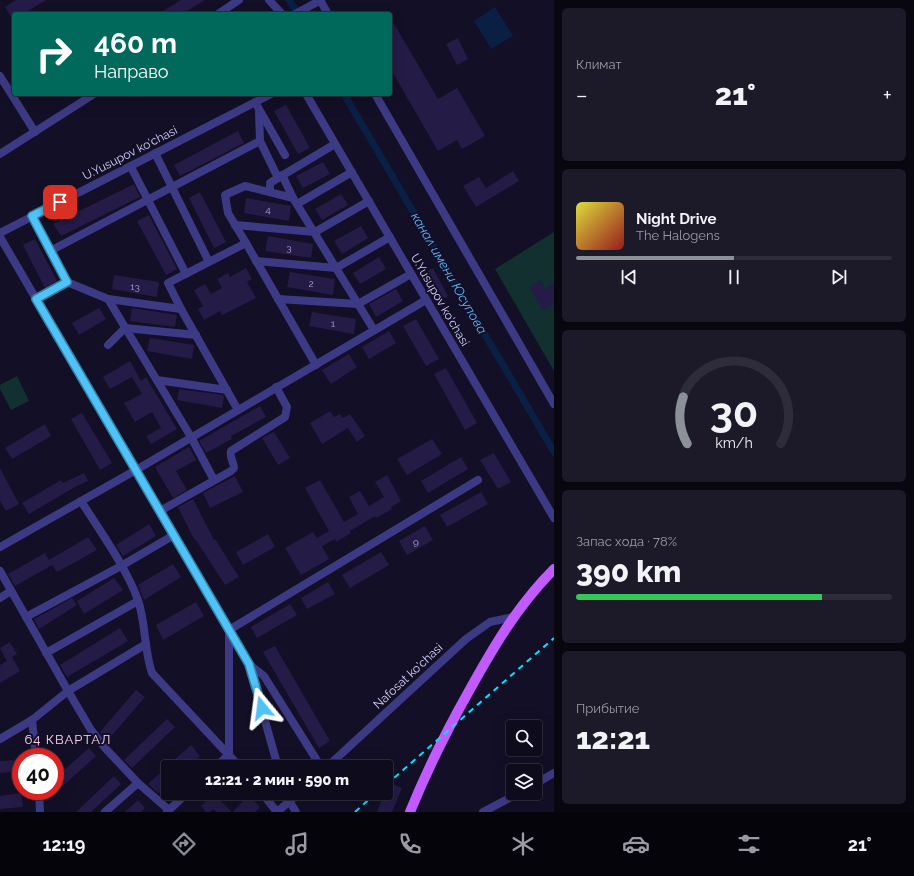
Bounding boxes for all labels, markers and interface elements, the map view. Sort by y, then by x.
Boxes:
text: 460 m [94,27,177,60]
icon: right [28,28,80,80]
text: Климат [576,57,622,72]
text: Направо [94,61,168,82]
text: 21° [715,77,756,112]
text: − [576,82,588,108]
text: + [883,82,892,108]
street label: U.Yusupov ko'chasi [80,123,180,183]
pin [43,185,77,219]
icon: arrive [49,191,71,213]
house number: 4 [265,204,271,215]
water label: канал имени Юсупова [408,210,490,337]
text: Night Drive [636,210,716,228]
text: The Halogens [636,228,720,243]
house number: 3 [286,242,292,253]
street label: U.Yusupov ko'chasi [408,251,472,349]
icon: previous [618,266,640,288]
icon: pause [723,266,745,288]
icon: next [828,266,850,288]
house number: 2 [308,278,314,289]
house number: 13 [130,281,140,292]
house number: 1 [331,318,336,329]
text: 30 [710,388,758,437]
text: km/h [715,435,753,451]
text: Запас хода · 78% [576,534,677,549]
house number: 9 [413,536,419,547]
text: 390 km [576,554,681,589]
street label: Nafosat ko'chasi [371,640,445,712]
position arrow [241,687,283,729]
text: Прибытие [576,701,639,716]
map controls [506,720,542,800]
button: search [506,720,542,756]
text: 12:21 [576,721,650,756]
district label: 64 КВАРТАЛ [24,732,112,747]
speed limit sign: 40 [12,748,64,800]
button: layers [506,764,542,800]
text: 12:21 · 2 мин · 590 m [205,771,349,789]
icon: directions [170,830,198,858]
icon: music [283,830,311,858]
icon: phone [396,830,424,858]
icon: climate [509,830,537,858]
icon: car [622,830,650,858]
icon: filters [735,830,763,858]
text: 12:19 [42,834,85,855]
text: 21° [848,834,872,855]

